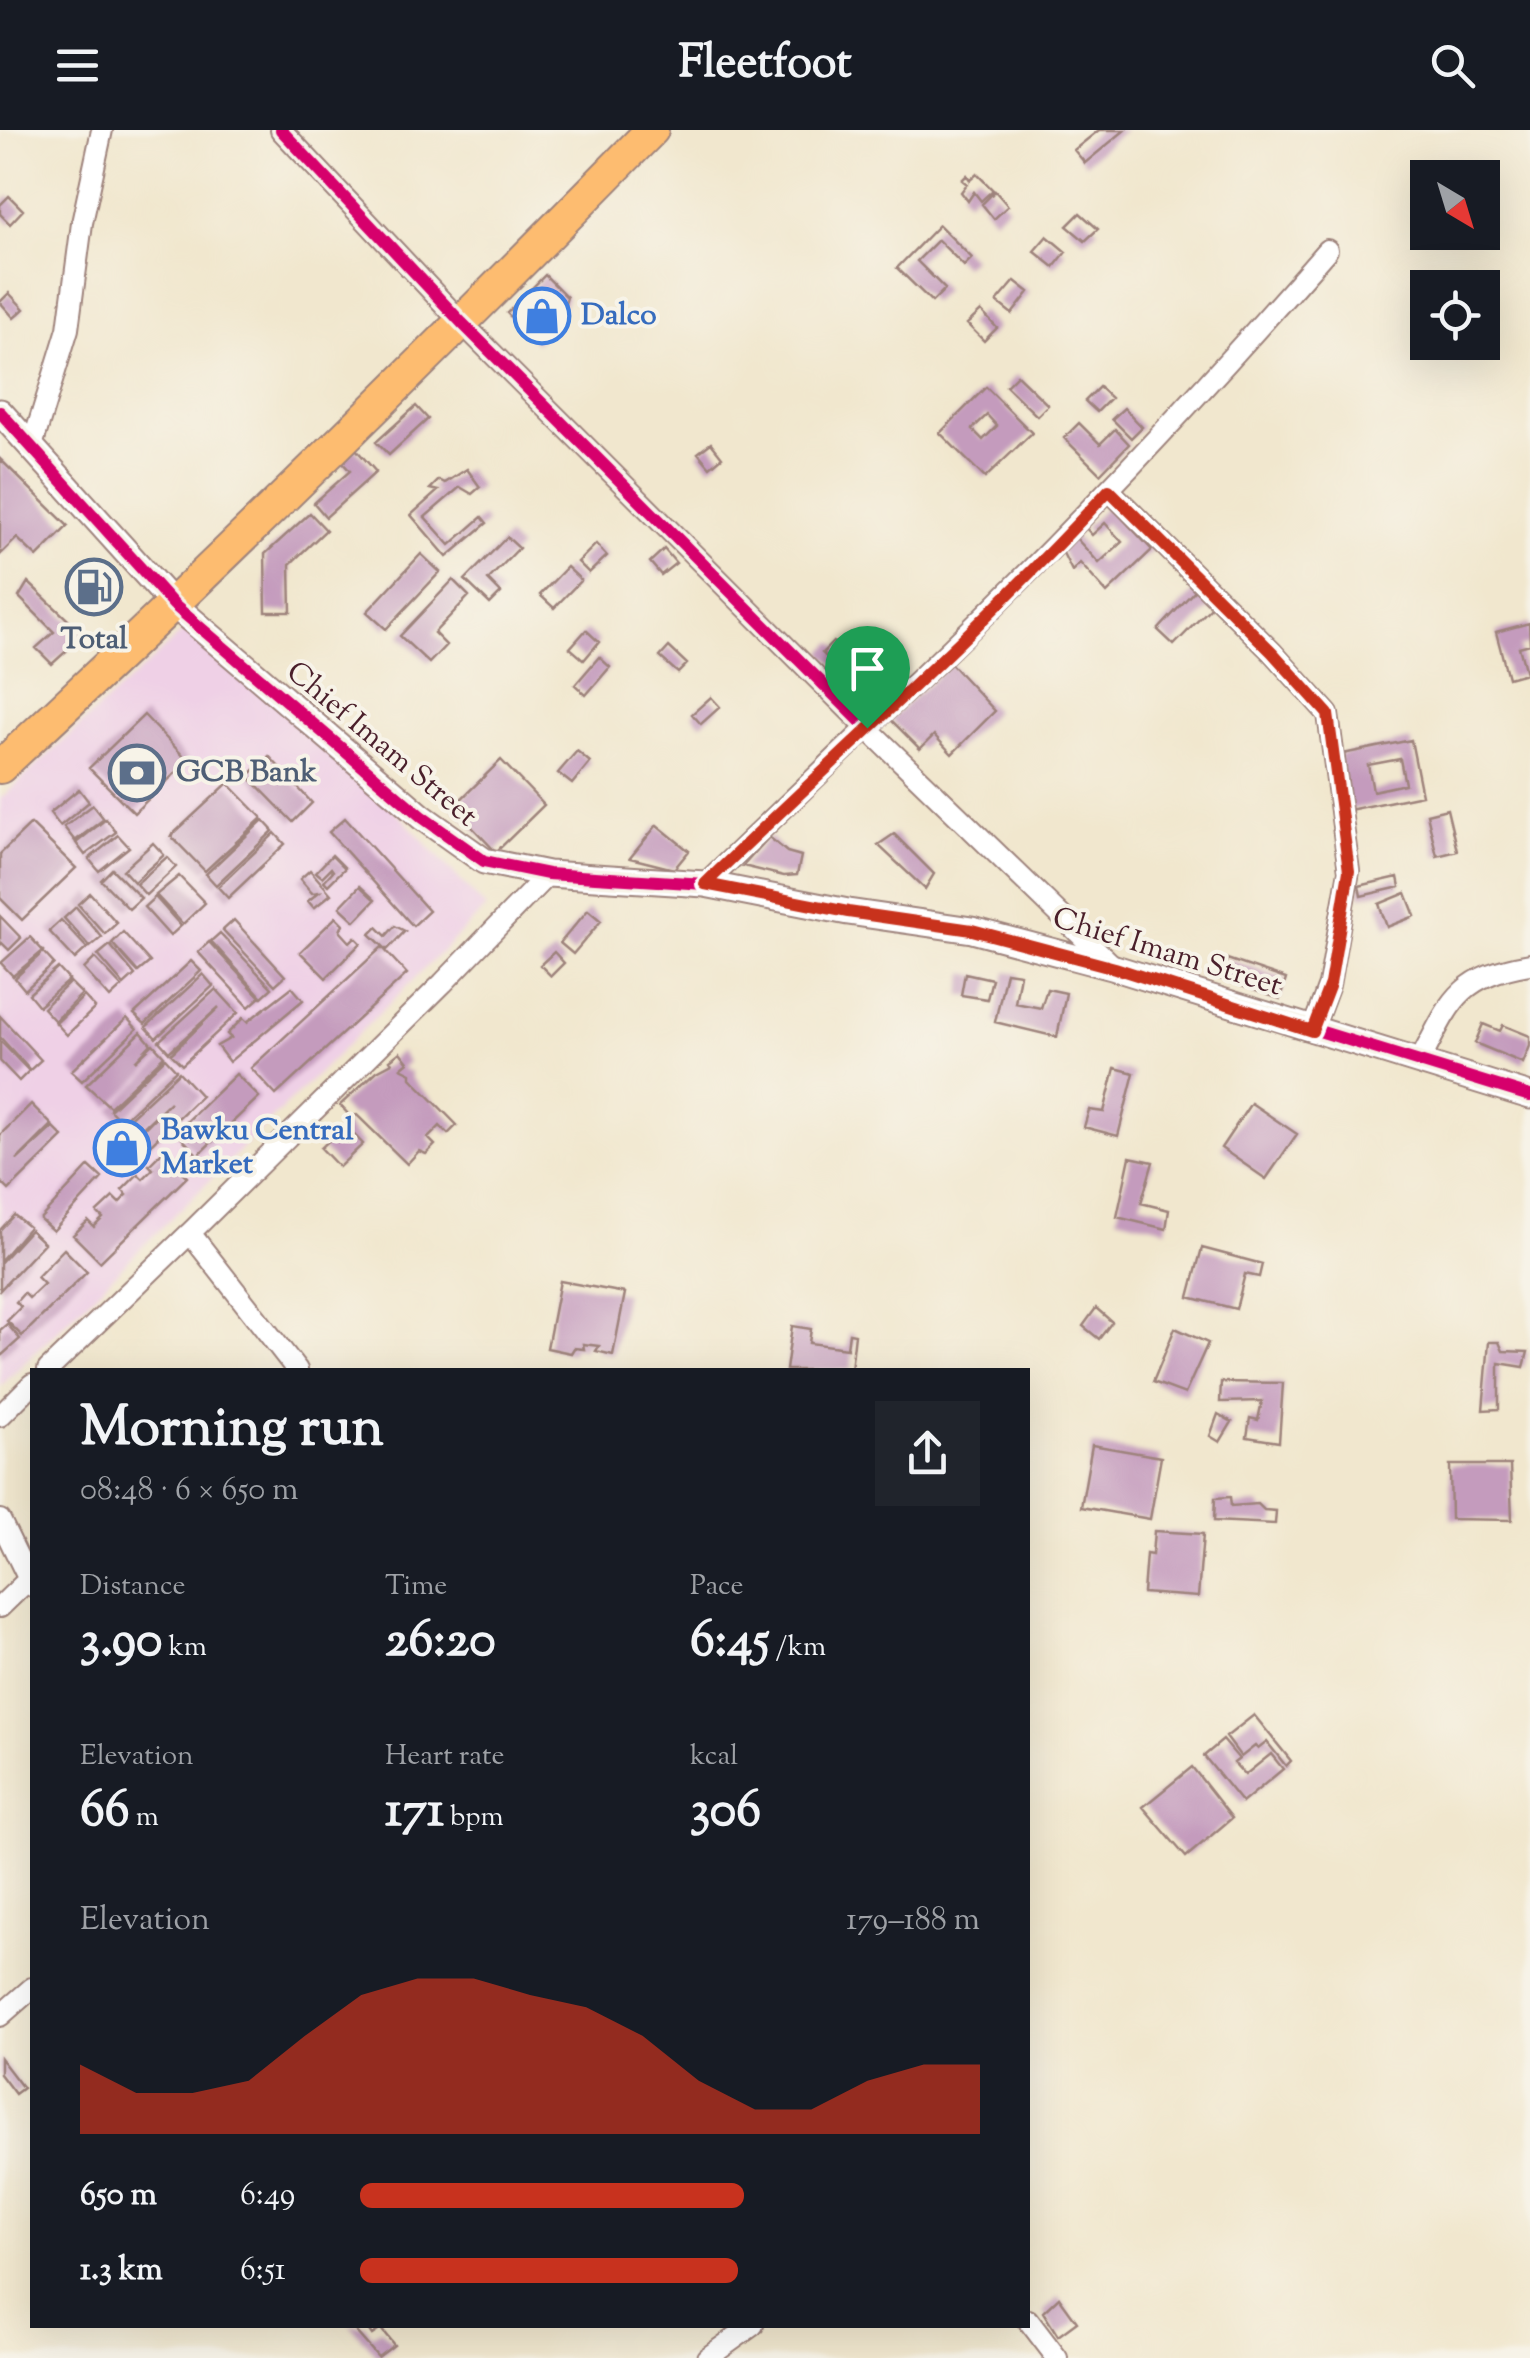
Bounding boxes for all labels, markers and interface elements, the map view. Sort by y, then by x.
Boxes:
text: Fleetfoot [678,33,852,98]
icon: menu [50,38,105,93]
icon: search [1425,38,1480,93]
north arrow [1410,160,1500,250]
map controls [1410,160,1500,360]
button: locate [1410,270,1500,360]
shop icon: Dalco [512,286,572,346]
place label: Dalco [581,295,657,338]
fuel station icon: Total [64,557,124,617]
place label: Total [60,619,128,662]
pin [825,626,910,729]
icon: arrive [840,641,895,696]
street label: Chief Imam Street [276,652,486,838]
bank icon: GCB Bank [107,743,167,803]
place label: GCB Bank [176,752,317,795]
street label: Chief Imam Street [1047,898,1287,1008]
place label: Bawku Central Market [161,1110,354,1187]
shop icon: Bawku Central Market [92,1118,152,1178]
text: Morning run [80,1391,384,1470]
button: share [875,1401,980,1506]
text: 08:48 · 6 × 650 m [80,1468,299,1514]
text: Distance [80,1567,186,1607]
text: Time [385,1567,447,1607]
text: Pace [690,1567,744,1607]
text: 3.90 [80,1607,163,1679]
text: 26:20 [385,1607,496,1679]
text: 6:45 [690,1607,770,1679]
text: km [163,1628,207,1668]
text: /km [770,1628,826,1668]
text: Elevation [80,1737,194,1777]
text: Heart rate [385,1737,505,1777]
text: kcal [690,1737,738,1777]
text: 66 [80,1777,130,1849]
text: 171 [385,1777,444,1849]
text: 306 [690,1777,761,1849]
text: m [130,1798,159,1838]
text: bpm [444,1798,504,1838]
text: Elevation [80,1898,210,1944]
text: 179–188 m [846,1898,980,1944]
text: 650 m [80,2173,157,2219]
text: 6:49 [240,2173,295,2219]
text: 1.3 km [80,2248,163,2294]
text: 6:51 [240,2248,286,2294]

